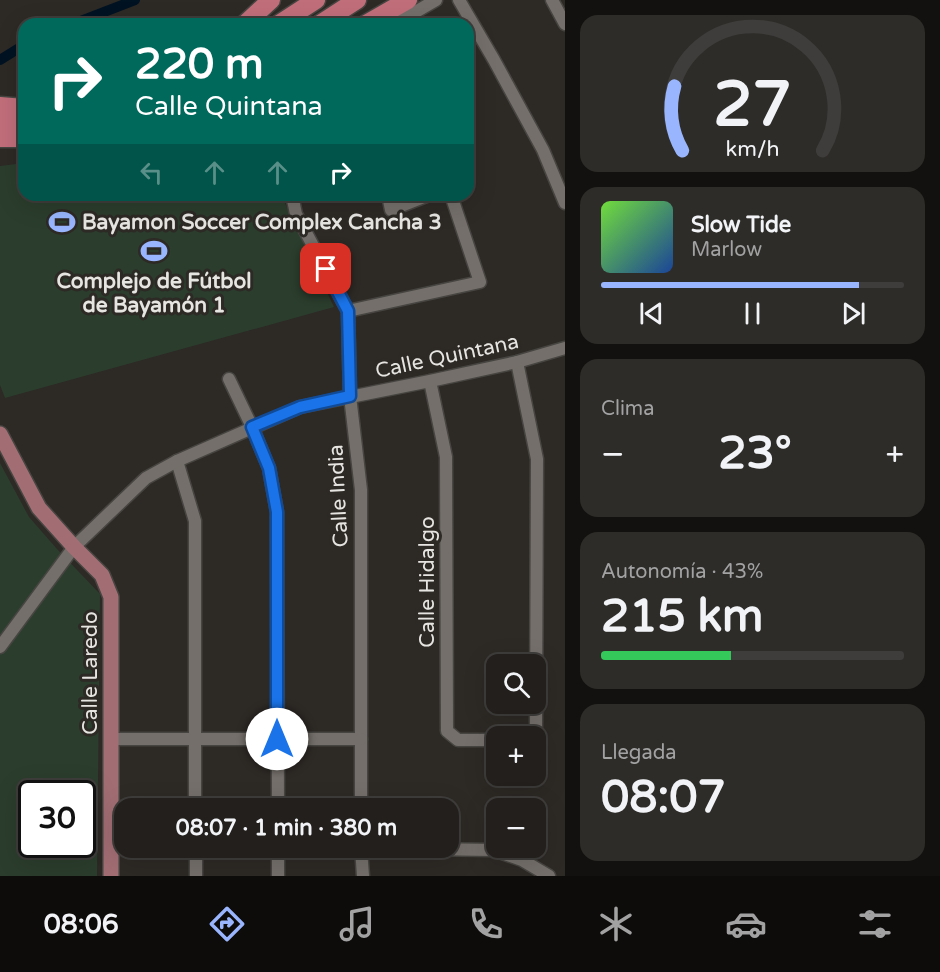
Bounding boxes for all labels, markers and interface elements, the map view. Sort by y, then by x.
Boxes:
text: 220 m [135,39,264,90]
icon: right [36,42,114,120]
text: 27 [713,68,792,143]
text: Calle Quintana [135,90,323,123]
text: km/h [726,136,779,162]
icon: left [135,156,168,189]
icon: ahead [198,156,231,189]
icon: ahead [261,156,294,189]
icon: right [324,156,357,189]
sports icon: Bayamon Soccer Complex Cancha 3 [47,207,77,237]
place label: Bayamon Soccer Complex Cancha 3 [82,210,442,235]
text: Slow Tide [691,212,791,238]
sports icon: Complejo de Fútbol de Bayamón 1 [139,236,169,266]
text: Marlow [691,238,762,262]
pin [300,243,351,294]
icon: arrive [309,252,342,285]
place label: Complejo de Fútbol de Bayamón 1 [57,269,251,318]
icon: previous [635,297,668,330]
icon: pause [736,297,769,330]
icon: next [837,297,870,330]
street label: Calle Quintana [373,329,521,384]
text: Clima [601,397,654,421]
text: 23° [718,427,792,481]
text: − [601,435,625,474]
text: + [885,435,904,474]
street label: Calle India [323,444,354,548]
street label: Calle Hidalgo [415,516,440,648]
text: Autonomía · 43% [601,560,763,584]
text: 215 km [601,590,763,644]
street label: Calle Laredo [78,611,103,735]
map controls [486,654,546,858]
button: search [486,654,546,714]
position arrow [245,707,309,771]
button: + [486,726,546,786]
text: Llegada [601,741,677,765]
text: 08:07 [601,771,726,825]
speed limit sign: 30 [18,780,96,858]
button: − [486,798,546,858]
text: 08:07 · 1 min · 380 m [176,815,397,841]
icon: directions [206,903,248,945]
icon: music [336,903,378,945]
icon: phone [465,903,507,945]
icon: climate [595,903,637,945]
icon: car [725,903,767,945]
icon: filters [854,903,896,945]
text: 08:06 [44,908,119,941]

